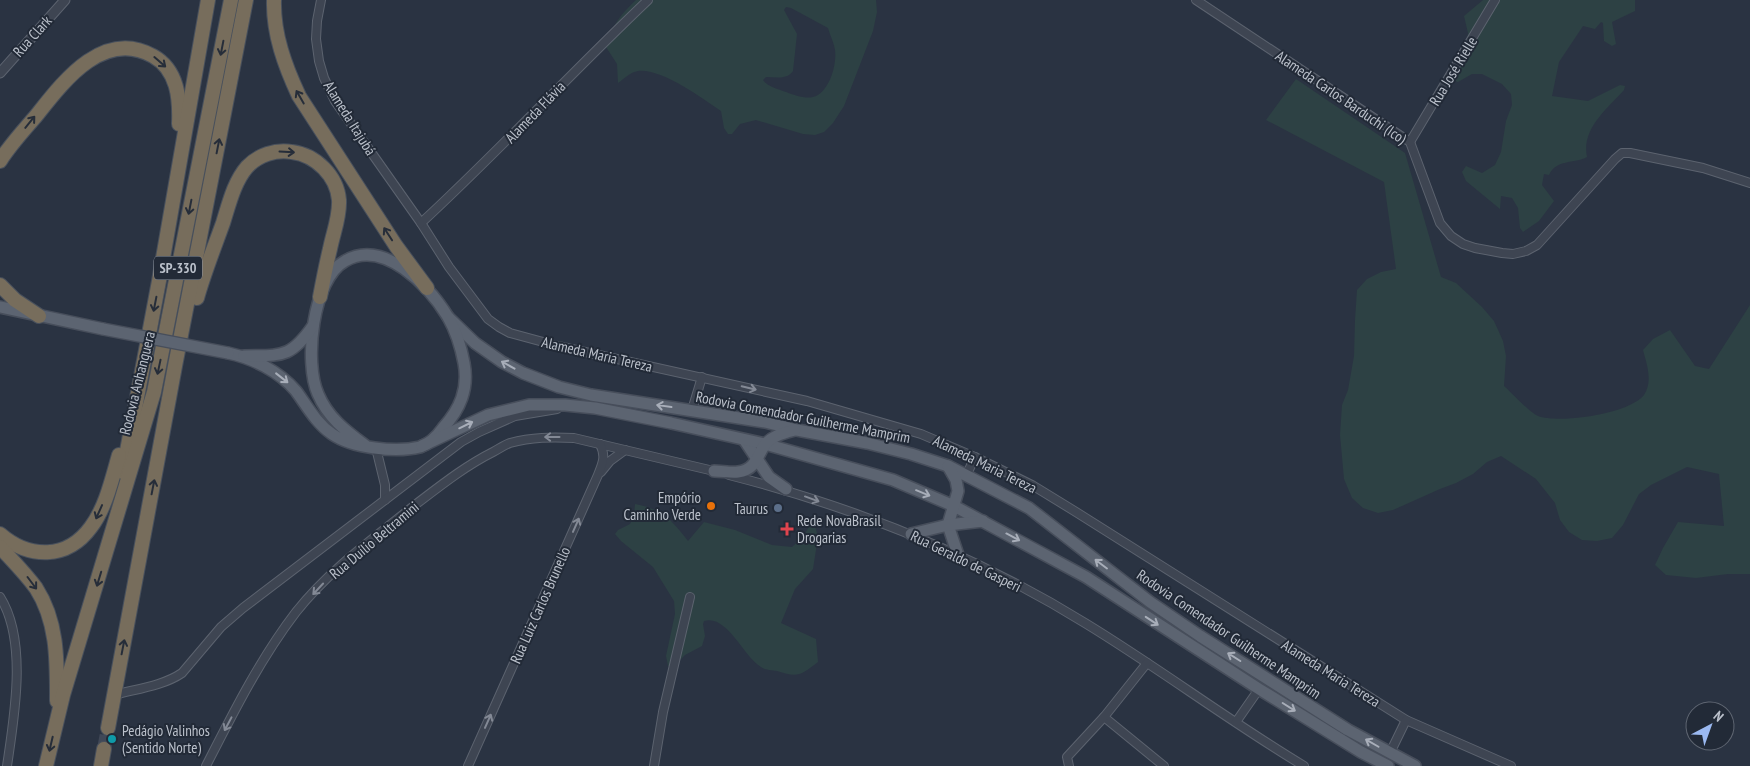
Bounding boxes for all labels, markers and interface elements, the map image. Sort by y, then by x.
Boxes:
street label: Rua Clark [8,11,56,61]
street label: Rua José Rielle [1425,33,1481,109]
one-way arrow [216,39,226,55]
street label: Alameda Carlos Barduchi (Ico) [1272,46,1410,148]
one-way arrow [153,56,166,67]
street label: Alameda Itajubá [320,77,380,159]
street label: Alameda Flávia [501,77,569,147]
one-way arrow [295,90,305,105]
one-way arrow [25,116,36,129]
one-way arrow [213,139,223,155]
one-way arrow [279,147,295,156]
one-way arrow [185,199,195,215]
one-way arrow [383,227,393,241]
road number: SP-330 [154,256,202,280]
one-way arrow [150,295,159,311]
street label: Rodovia Anhanguera [115,329,159,437]
street label: Alameda Maria Tereza [540,332,654,376]
one-way arrow [154,358,164,374]
one-way arrow [500,360,515,370]
one-way arrow [275,373,288,384]
one-way arrow [741,384,757,393]
street label: Rodovia Comendador Guilherme Mamprim [694,387,912,447]
one-way arrow [656,400,672,410]
one-way arrow [458,420,473,430]
street label: Alameda Maria Tereza [930,431,1040,497]
one-way arrow [544,432,560,442]
one-way arrow [148,480,158,496]
place label: Empório Caminho Verde [624,488,701,524]
one-way arrow [916,489,931,498]
one-way arrow [804,494,820,504]
street label: Rua Duílio Beltramini [325,497,423,583]
place label: Taurus [734,499,768,518]
marker: Empório Caminho Verde [705,500,717,512]
marker: Taurus [772,502,784,514]
one-way arrow [94,504,103,519]
place label: Rede NovaBrasil Drogarias [797,511,881,547]
one-way arrow [571,518,581,533]
marker: Rede NovaBrasil Drogarias [781,523,793,535]
street label: Rua Geraldo de Gasperi [908,526,1024,596]
one-way arrow [1005,532,1020,542]
street label: Rua Luiz Carlos Brunello [506,544,574,666]
one-way arrow [1095,559,1108,570]
street label: Rodovia Comendador Guilherme Mamprim [1133,565,1325,703]
one-way arrow [93,571,103,587]
one-way arrow [26,577,37,590]
one-way arrow [312,583,324,595]
one-way arrow [1144,616,1158,626]
street label: Alameda Maria Tereza [1278,635,1384,711]
one-way arrow [119,639,128,655]
one-way arrow [1227,652,1241,662]
north arrow [1685,701,1735,751]
one-way arrow [1282,703,1296,713]
text: N [1710,707,1727,725]
one-way arrow [483,714,493,729]
one-way arrow [223,716,233,731]
place label: Pedágio Valinhos (Sentido Norte) [122,721,210,757]
marker: Pedágio Valinhos (Sentido Norte) [106,733,118,745]
one-way arrow [46,735,55,751]
one-way arrow [1364,738,1379,748]

